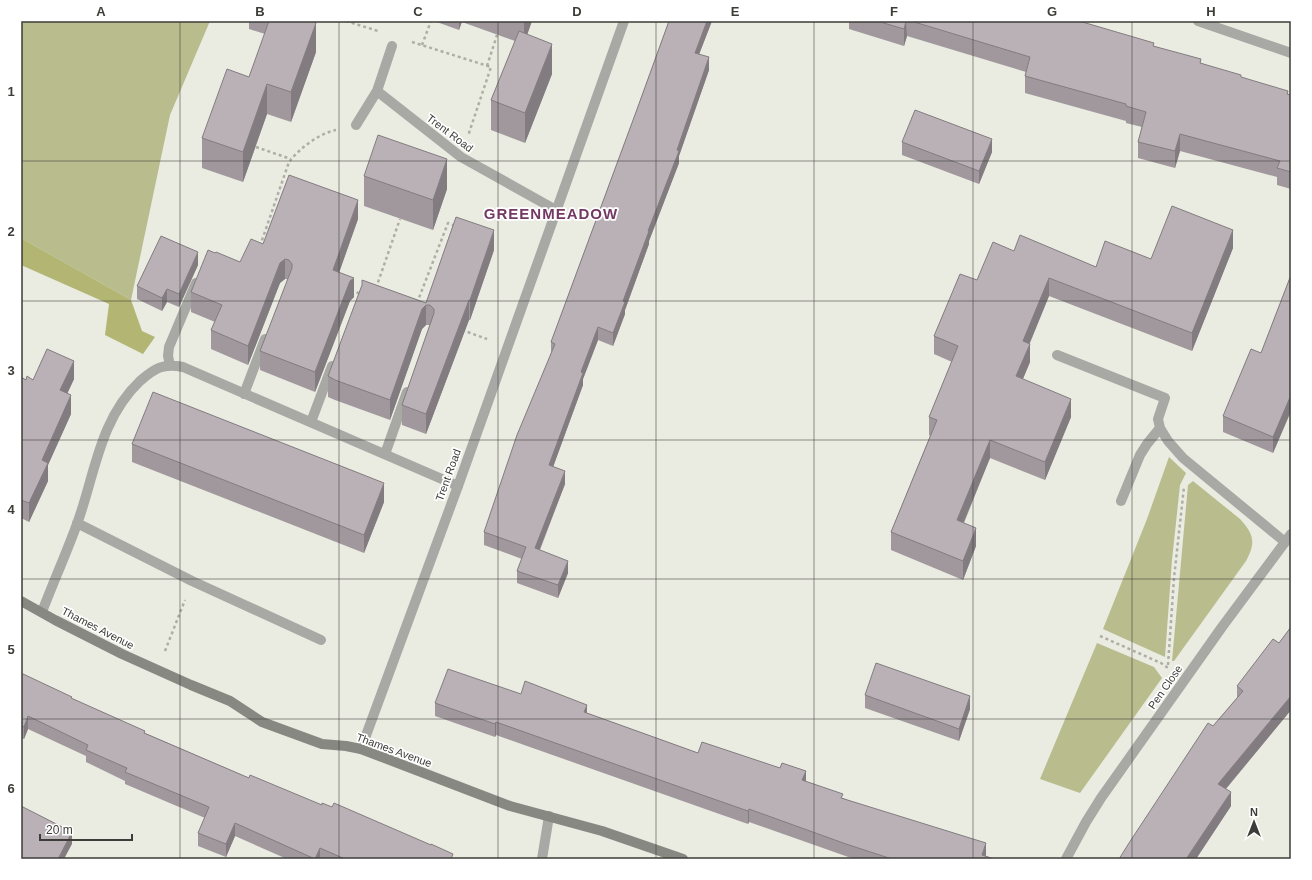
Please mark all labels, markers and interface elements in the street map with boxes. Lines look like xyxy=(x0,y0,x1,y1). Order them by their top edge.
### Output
text: A xyxy=(96,4,106,19)
text: B xyxy=(255,4,265,19)
text: C xyxy=(413,4,423,19)
text: D xyxy=(572,4,582,19)
text: E xyxy=(731,4,740,19)
text: F xyxy=(890,4,898,19)
text: G xyxy=(1047,4,1057,19)
text: H xyxy=(1206,4,1216,19)
text: 1 xyxy=(7,84,15,99)
street label: Trent Road xyxy=(425,112,475,154)
district label: GREENMEADOW xyxy=(484,205,618,222)
text: 2 xyxy=(7,224,15,239)
text: 3 xyxy=(7,363,15,378)
street label: Trent Road xyxy=(433,447,463,503)
text: 4 xyxy=(7,502,15,517)
street label: Thames Avenue xyxy=(60,605,136,651)
text: 5 xyxy=(7,642,15,657)
street label: Pen Close xyxy=(1146,663,1184,711)
street label: Thames Avenue xyxy=(355,731,433,769)
text: 6 xyxy=(7,781,15,796)
north arrow xyxy=(1234,802,1274,842)
text: N xyxy=(1250,806,1258,818)
scale bar xyxy=(40,816,132,842)
text: 20 m xyxy=(46,823,73,837)

